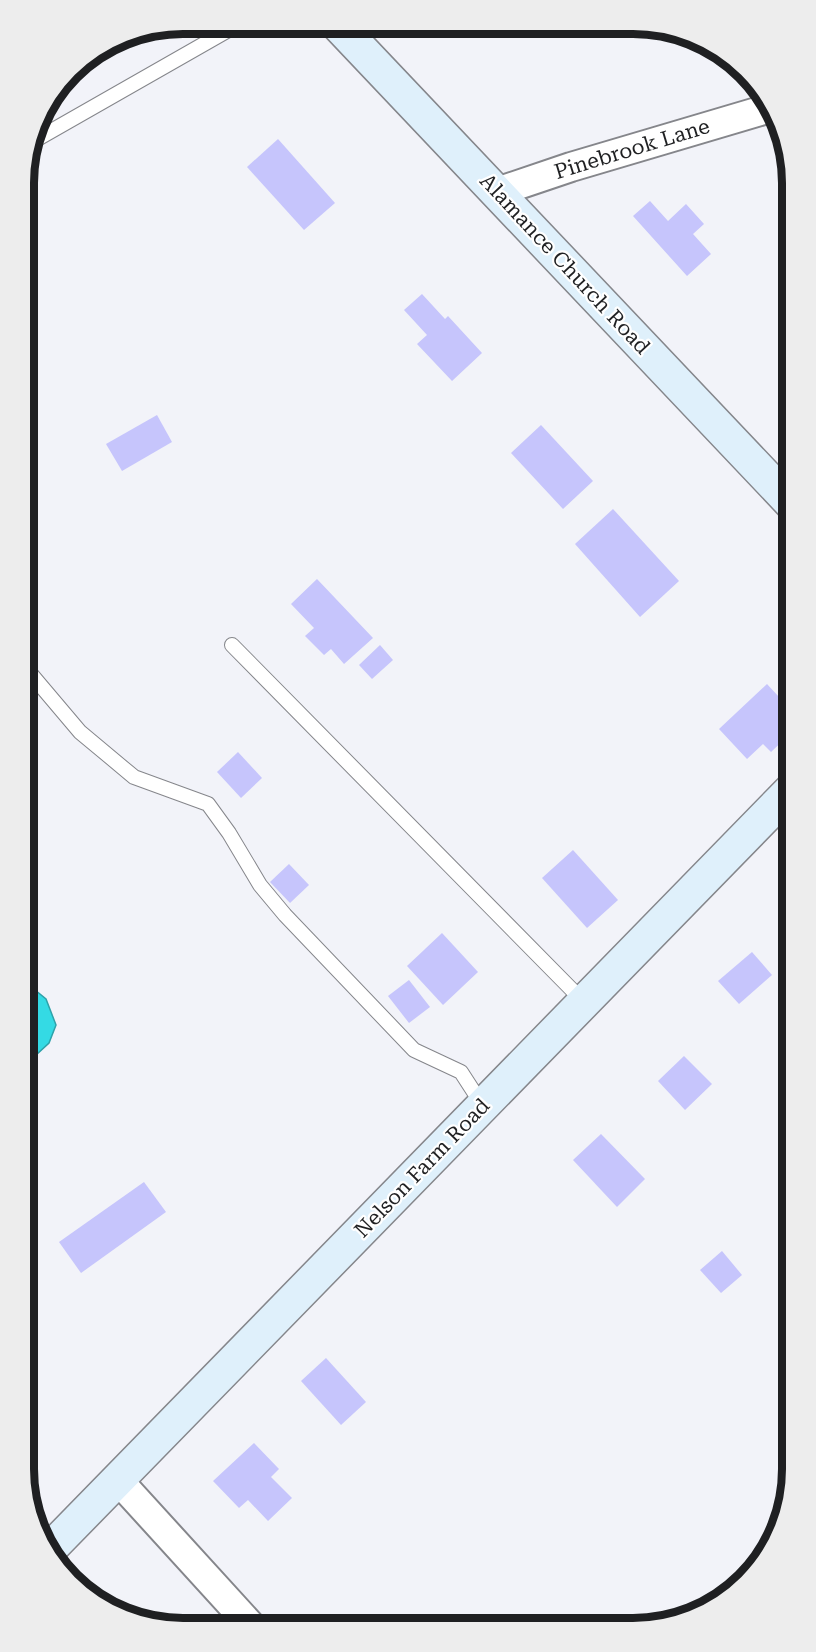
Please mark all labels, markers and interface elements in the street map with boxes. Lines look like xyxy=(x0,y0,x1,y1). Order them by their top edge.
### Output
street label: Pinebrook Lane xyxy=(551,114,713,184)
street label: Alamance Church Road xyxy=(475,169,655,359)
street label: Nelson Farm Road xyxy=(350,1093,495,1242)

